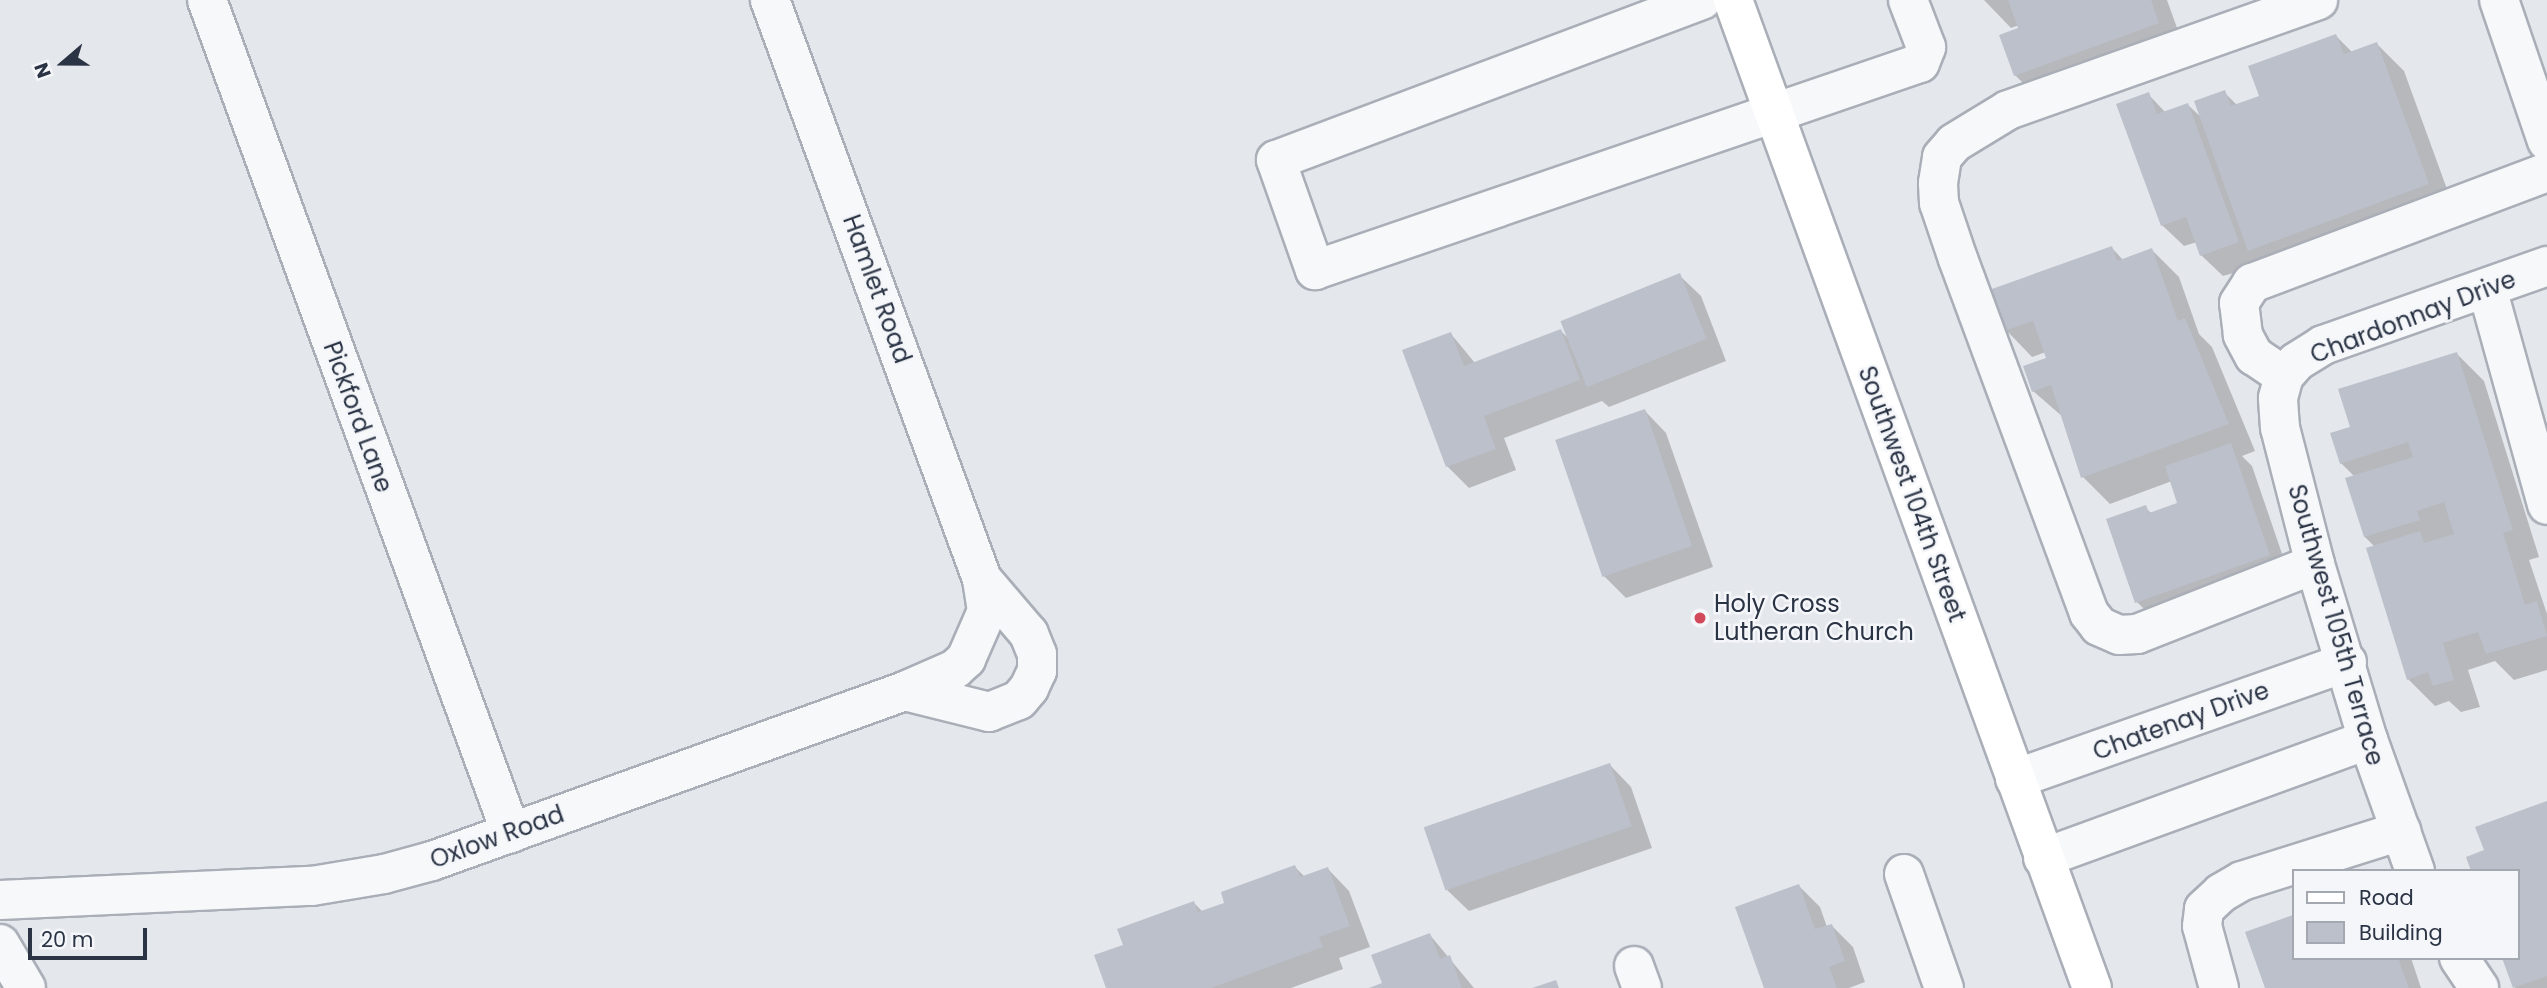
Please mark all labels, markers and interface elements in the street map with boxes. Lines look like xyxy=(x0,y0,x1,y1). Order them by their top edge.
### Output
north arrow xyxy=(28,28,98,98)
text: N xyxy=(28,59,58,82)
street label: Hamlet Road xyxy=(837,211,917,367)
street label: Chardonnay Drive xyxy=(2306,265,2520,369)
street label: Pickford Lane xyxy=(317,338,399,496)
street label: Southwest 104th Street xyxy=(1852,362,1972,626)
street label: Southwest 105th Terrace xyxy=(2282,481,2390,769)
place label: Holy Cross Lutheran Church xyxy=(1714,590,1914,646)
marker: Holy Cross Lutheran Church xyxy=(1692,610,1708,626)
street label: Chatenay Drive xyxy=(2089,676,2273,766)
street label: Oxlow Road xyxy=(426,800,568,874)
legend xyxy=(2292,869,2519,960)
text: Road xyxy=(2359,883,2414,912)
scale bar xyxy=(32,914,150,958)
text: Building xyxy=(2359,918,2443,947)
text: 20 m xyxy=(41,925,94,954)

